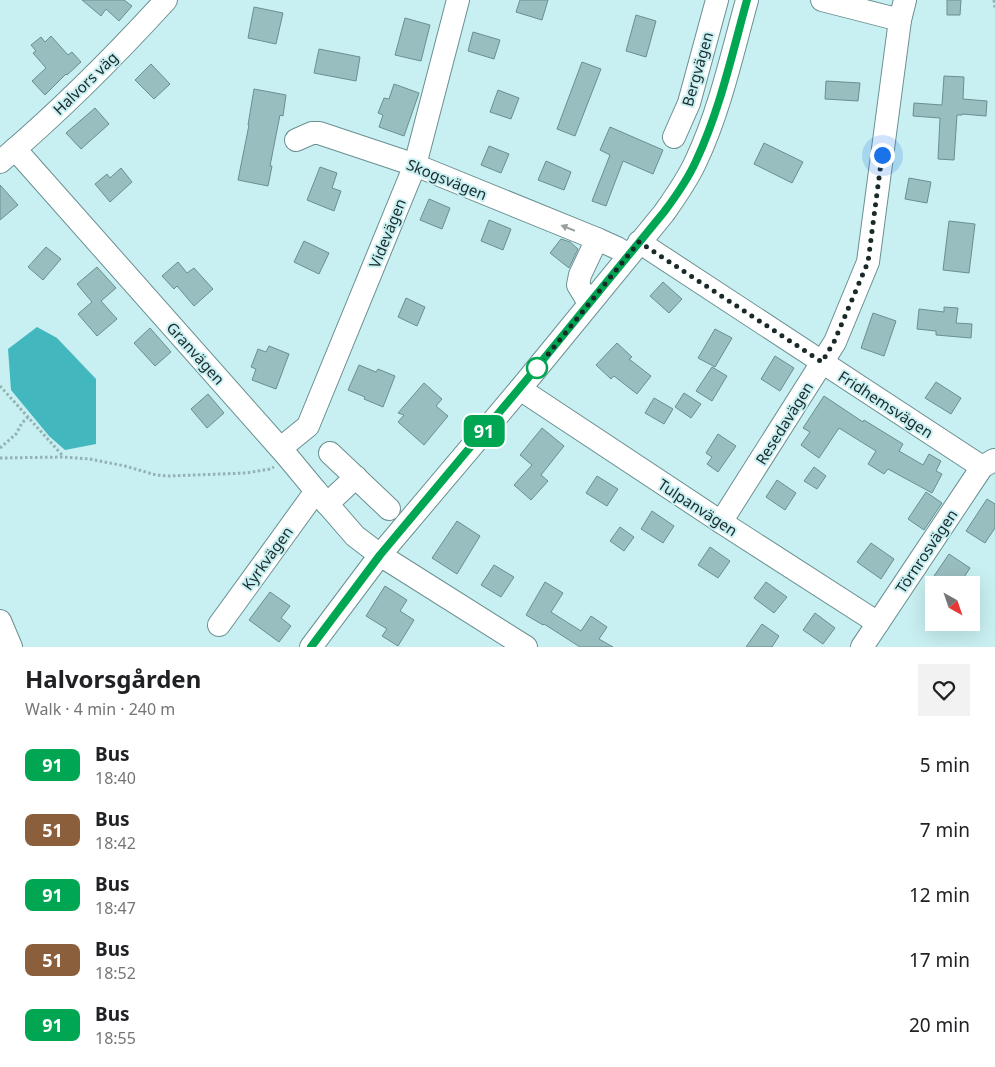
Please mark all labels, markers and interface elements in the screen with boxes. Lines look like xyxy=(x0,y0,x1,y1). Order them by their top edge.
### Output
street label: Bergvägen xyxy=(677,29,717,109)
street label: Halvors väg xyxy=(48,47,122,119)
your location xyxy=(870,143,895,168)
street label: Skogsvägen xyxy=(404,154,490,204)
street label: Videvägen xyxy=(364,195,410,271)
one-way arrow xyxy=(560,224,575,232)
street label: Granvägen xyxy=(163,318,229,388)
unlabelled marker xyxy=(526,357,548,379)
street label: Fridhemsvägen xyxy=(835,366,937,442)
street label: Resedavägen xyxy=(751,378,817,468)
line badge: 91 xyxy=(462,415,506,447)
text: 91 xyxy=(474,419,494,443)
street label: Tulpanvägen xyxy=(655,474,741,540)
street label: Törnrosvägen xyxy=(891,505,961,597)
street label: Kyrkvägen xyxy=(237,522,297,594)
north arrow xyxy=(925,576,980,631)
map controls xyxy=(925,576,980,631)
text: Halvorsgården xyxy=(25,662,201,695)
button: heart xyxy=(918,664,970,716)
text: Walk · 4 min · 240 m xyxy=(25,698,175,720)
text: Bus xyxy=(95,741,130,767)
text: 5 min xyxy=(920,752,970,778)
text: 91 xyxy=(42,753,63,777)
text: 18:40 xyxy=(95,767,136,789)
text: Bus xyxy=(95,806,130,832)
text: 7 min xyxy=(920,817,970,843)
text: 51 xyxy=(42,818,63,842)
text: 18:42 xyxy=(95,832,136,854)
text: Bus xyxy=(95,871,130,897)
text: 12 min xyxy=(909,882,970,908)
text: 91 xyxy=(42,883,63,907)
text: 18:47 xyxy=(95,897,136,919)
text: Bus xyxy=(95,936,130,962)
text: 17 min xyxy=(909,947,970,973)
text: 51 xyxy=(42,948,63,972)
text: 18:52 xyxy=(95,962,136,984)
text: Bus xyxy=(95,1001,130,1027)
text: 20 min xyxy=(909,1012,970,1038)
text: 91 xyxy=(42,1013,63,1037)
text: 18:55 xyxy=(95,1027,136,1049)

